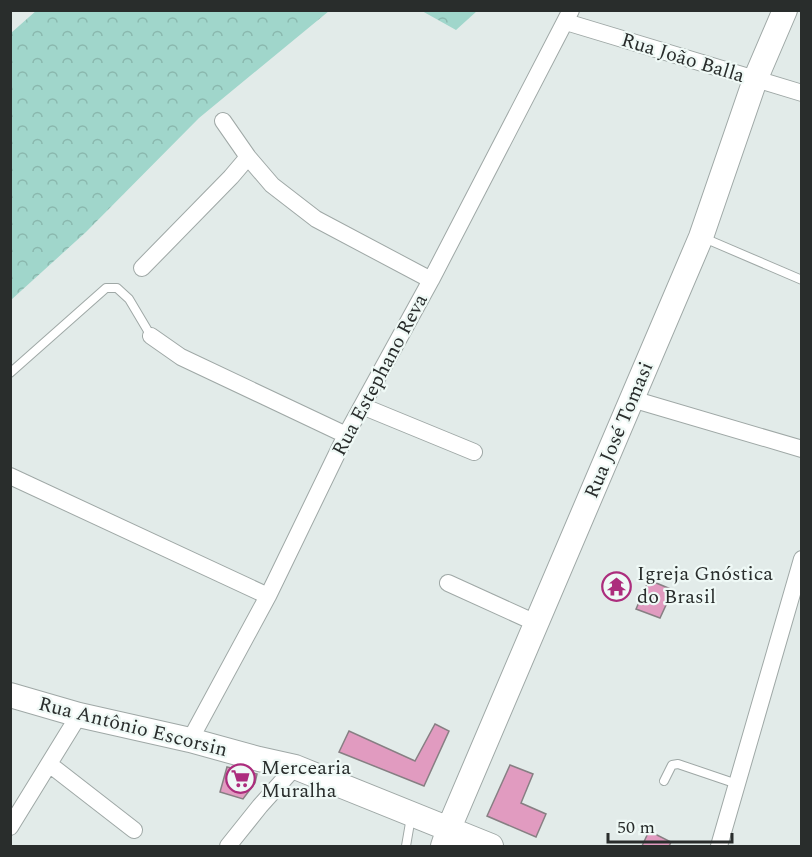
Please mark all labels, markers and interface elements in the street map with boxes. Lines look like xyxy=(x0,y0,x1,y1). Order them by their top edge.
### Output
street label: Rua João Balla xyxy=(618,25,749,91)
street label: Rua Estephano Reva xyxy=(325,288,436,461)
street label: Rua José Tomasi xyxy=(577,357,661,503)
place label: Igreja Gnóstica do Brasil xyxy=(637,559,773,612)
temple icon: Igreja Gnóstica do Brasil xyxy=(600,570,632,602)
street label: Rua Antônio Escorsin xyxy=(35,689,231,765)
place label: Mercearia Muralha xyxy=(261,753,351,806)
supermarket icon: Mercearia Muralha xyxy=(224,763,256,795)
scale bar xyxy=(608,806,732,844)
text: 50 m xyxy=(617,814,655,841)

